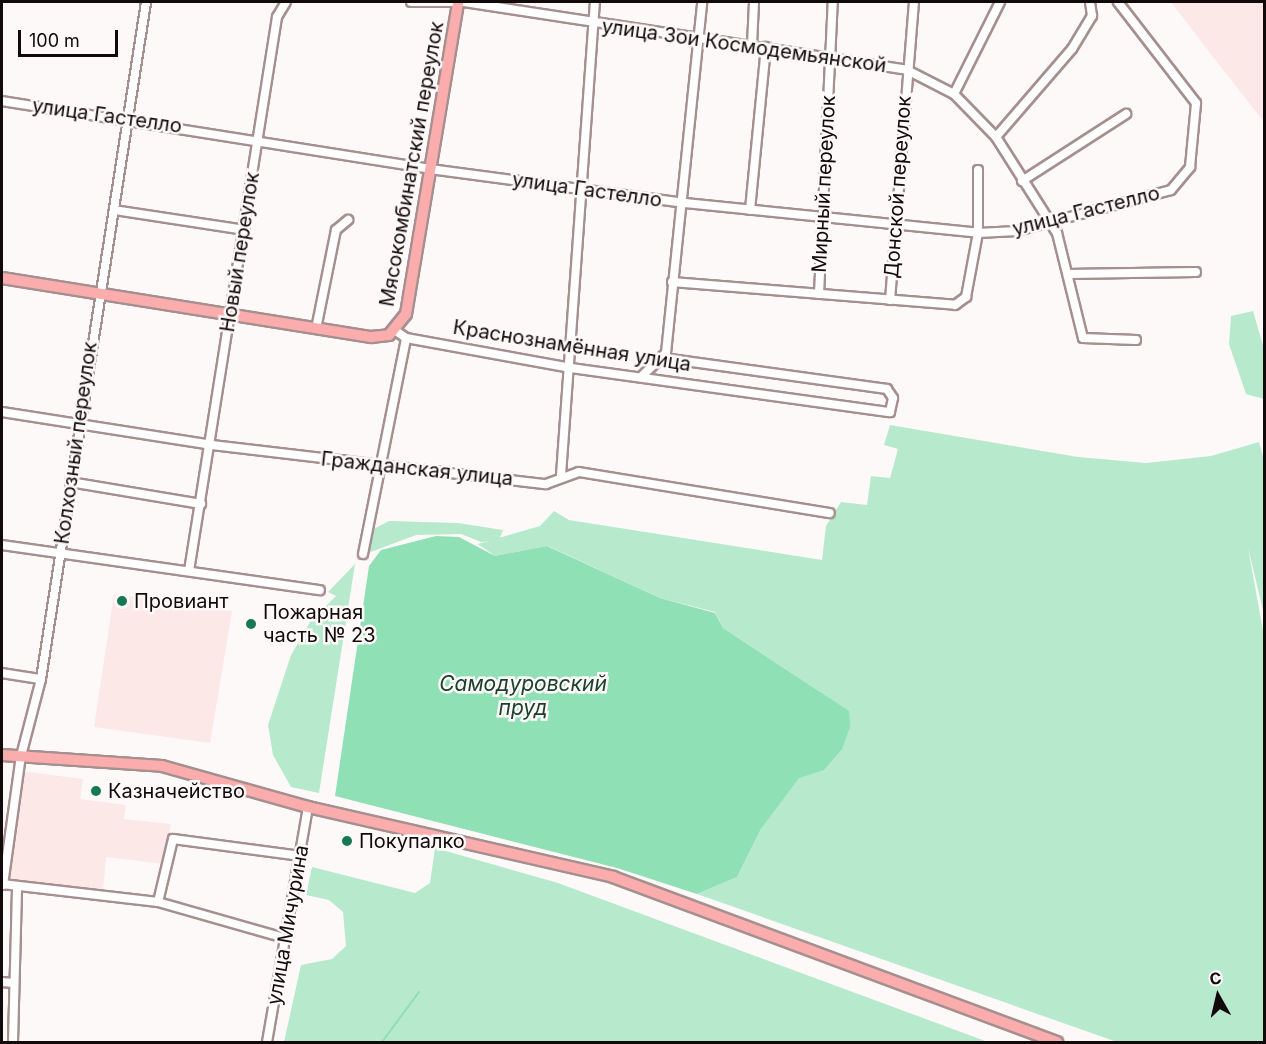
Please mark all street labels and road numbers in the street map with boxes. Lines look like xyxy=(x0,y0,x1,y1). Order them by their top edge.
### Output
street label: улица Зои Космодемьянской xyxy=(600,14,888,78)
street label: Мясокомбинатский переулок xyxy=(375,20,449,308)
street label: улица Гастелло xyxy=(31,94,183,138)
street label: Мирный переулок xyxy=(807,95,841,273)
street label: Донской переулок xyxy=(880,95,916,279)
street label: улица Гастелло xyxy=(511,168,663,212)
street label: Новый переулок xyxy=(215,170,265,334)
street label: улица Гастелло xyxy=(1010,181,1162,241)
street label: Краснознамённая улица xyxy=(451,315,693,377)
street label: Колхозный переулок xyxy=(50,340,102,546)
street label: Гражданская улица xyxy=(320,447,514,491)
street label: улица Мичурина xyxy=(262,843,314,1007)

